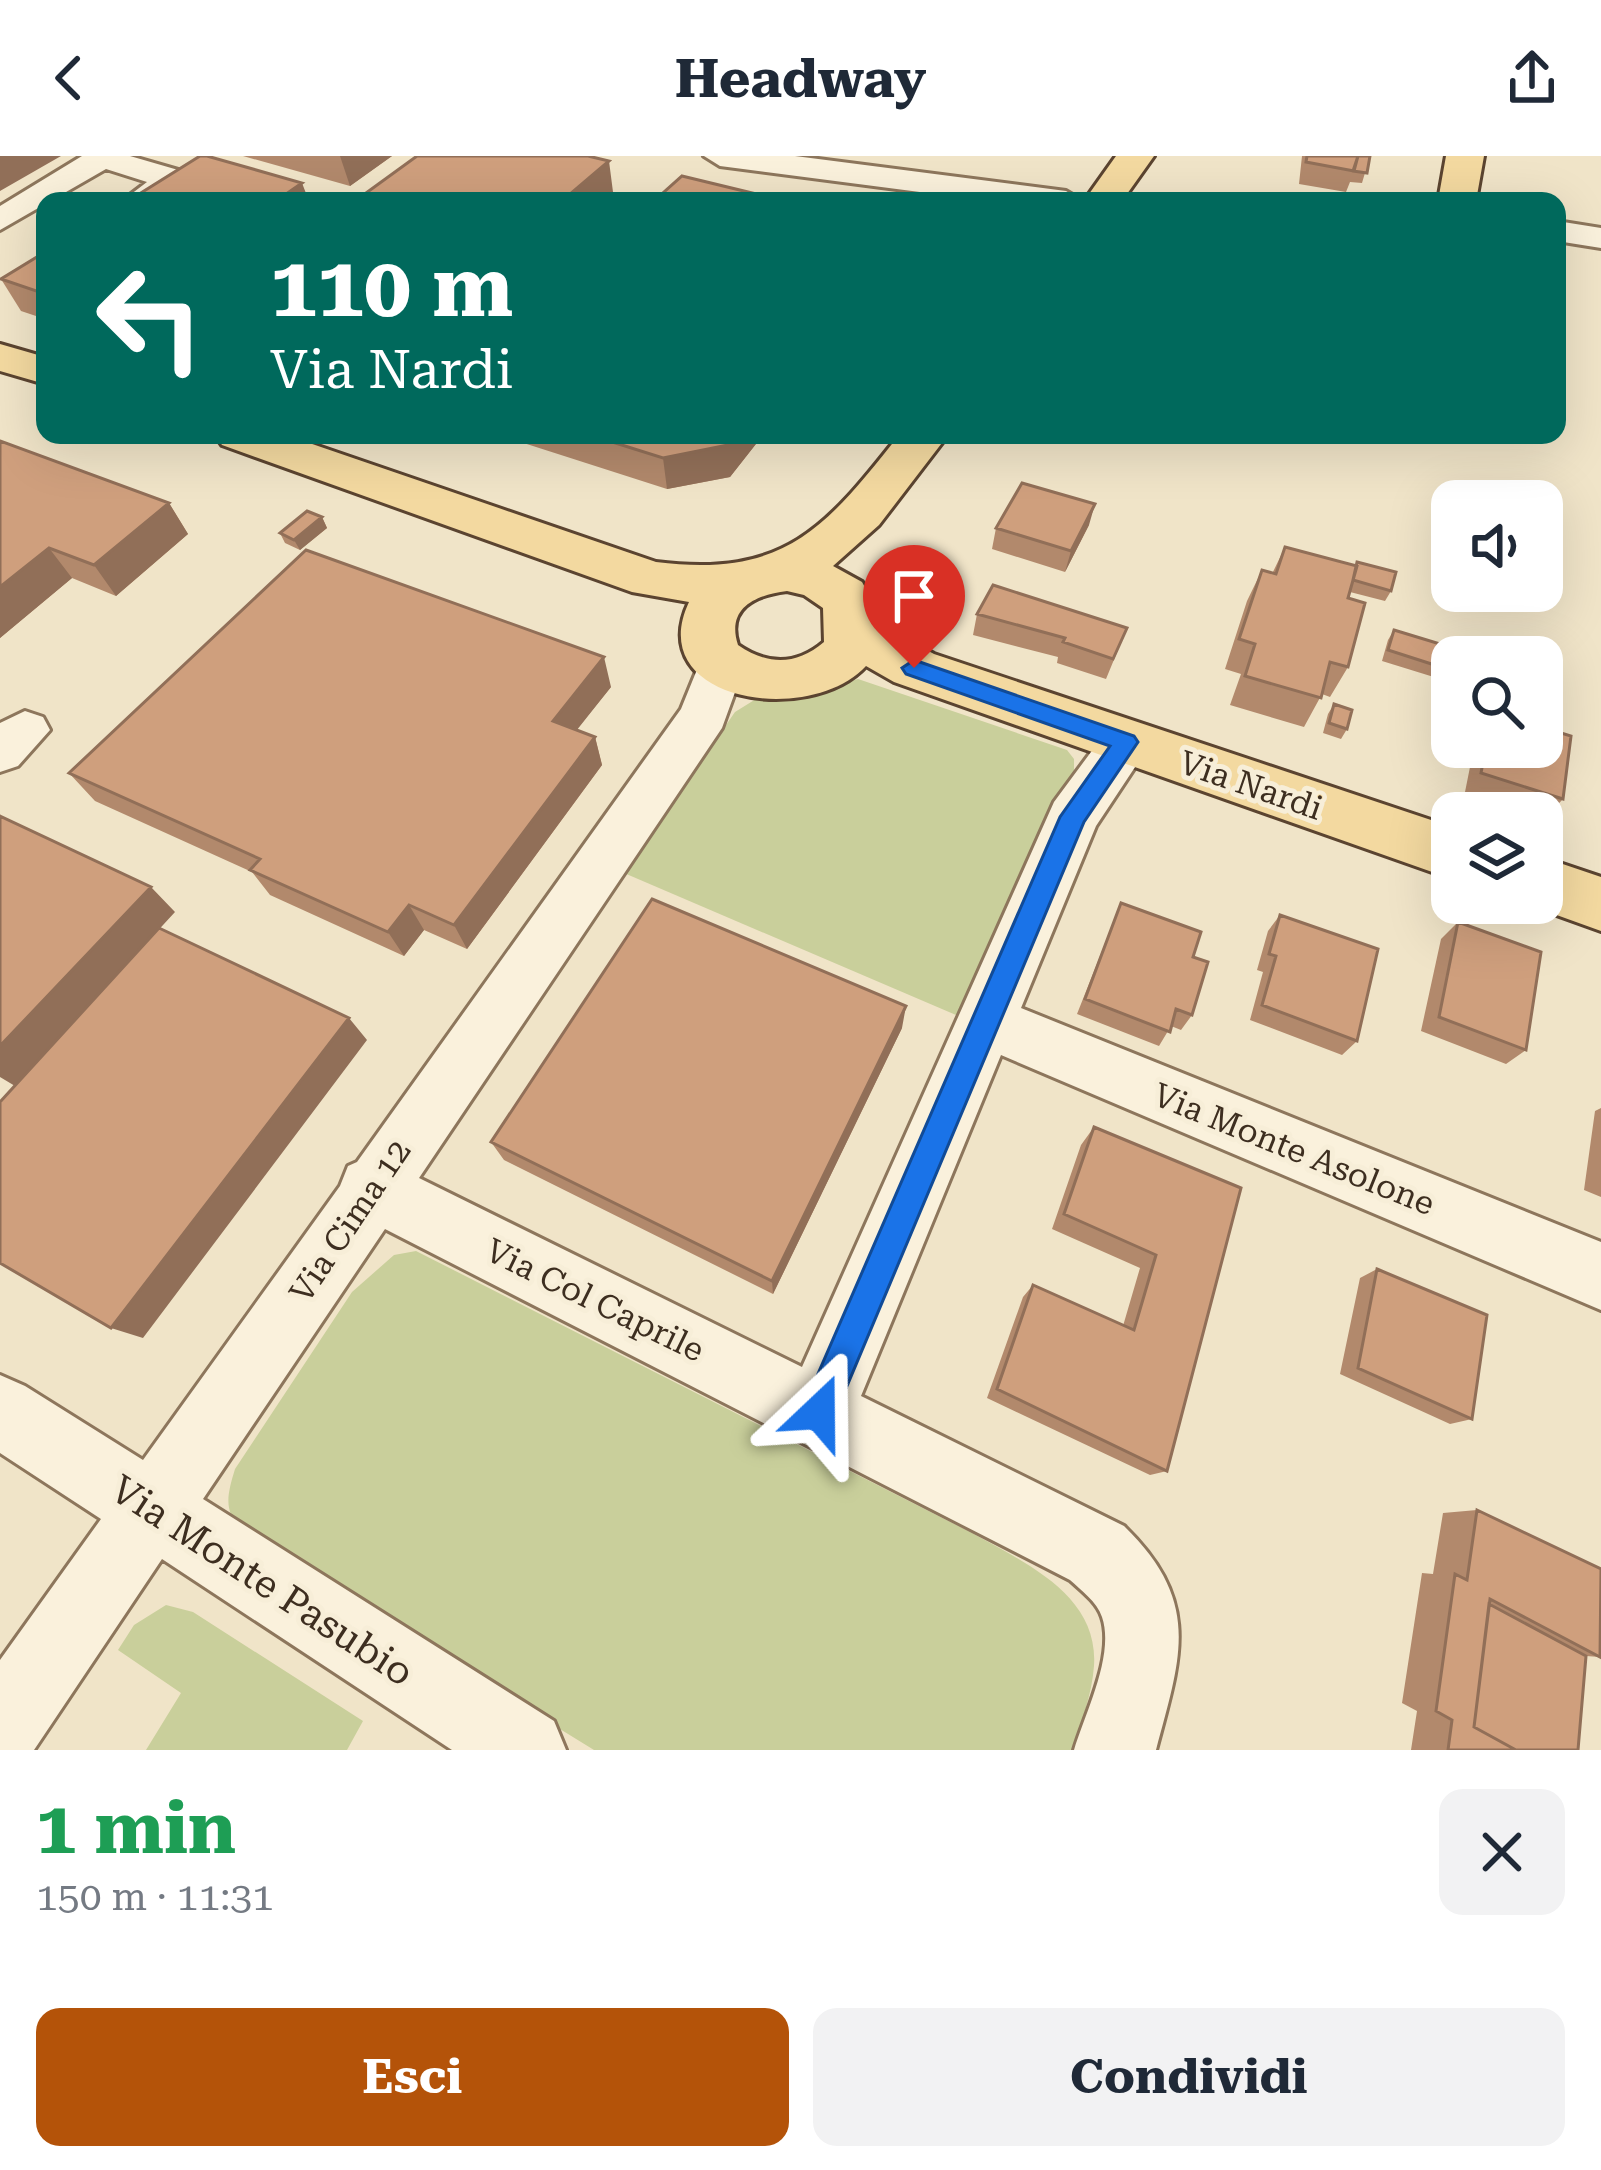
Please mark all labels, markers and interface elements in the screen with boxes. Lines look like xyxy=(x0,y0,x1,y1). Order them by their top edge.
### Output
icon: back xyxy=(36,45,102,111)
icon: share xyxy=(1499,45,1565,111)
text: Headway xyxy=(675,47,926,110)
text: 110 m xyxy=(270,238,513,336)
icon: left xyxy=(72,240,228,396)
text: Via Nardi xyxy=(270,338,513,401)
map controls xyxy=(1431,480,1563,924)
button: sound xyxy=(1431,480,1563,612)
pin xyxy=(863,545,965,668)
icon: arrive xyxy=(881,563,947,629)
button: search xyxy=(1431,636,1563,768)
street label: Via Nardi xyxy=(1174,742,1328,828)
button: layers xyxy=(1431,792,1563,924)
street label: Via Monte Asolone xyxy=(1148,1075,1440,1223)
street label: Via Cima 12 xyxy=(281,1132,419,1310)
street label: Via Col Caprile xyxy=(479,1230,711,1370)
position arrow xyxy=(756,1349,882,1475)
street label: Via Monte Pasubio xyxy=(102,1466,422,1696)
text: 1 min xyxy=(36,1786,236,1871)
button: close xyxy=(1439,1789,1565,1915)
text: 150 m · 11:31 xyxy=(36,1874,274,1920)
button: Esci xyxy=(36,2008,789,2146)
button: Condividi xyxy=(813,2008,1565,2146)

